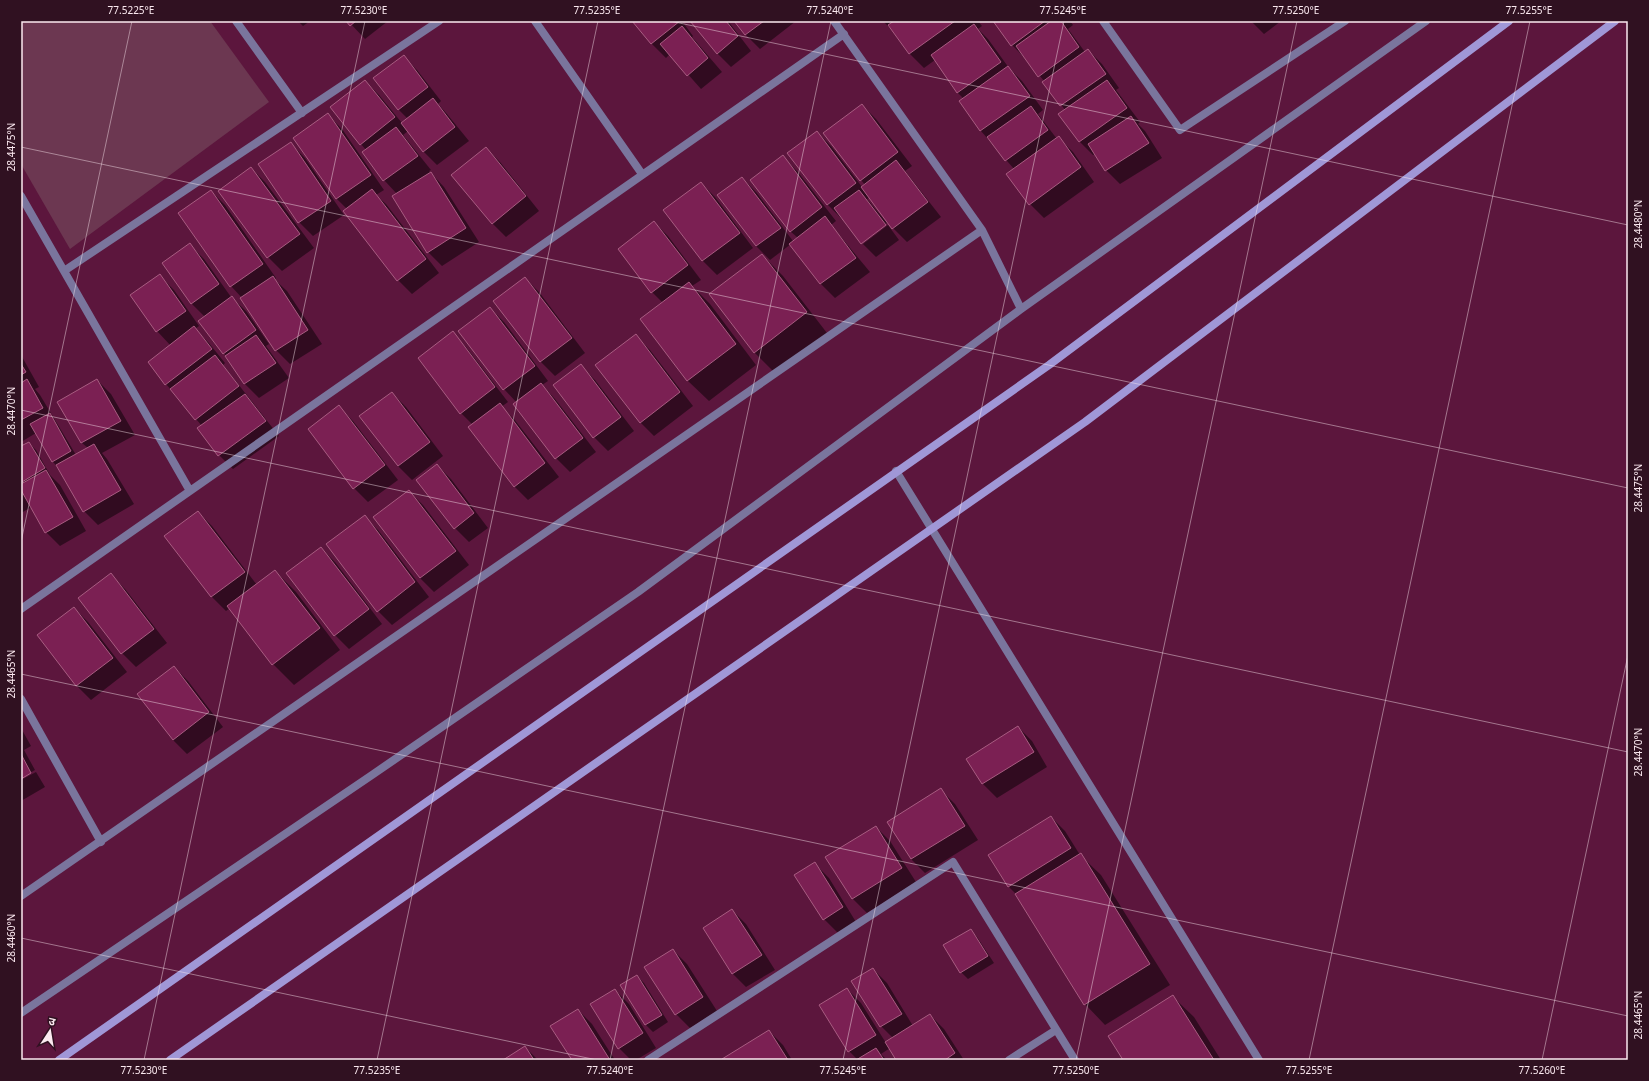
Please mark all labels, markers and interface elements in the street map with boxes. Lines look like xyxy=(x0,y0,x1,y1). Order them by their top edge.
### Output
text: 77.5225°E xyxy=(108,3,154,17)
text: 77.5230°E xyxy=(341,3,387,17)
text: 77.5235°E xyxy=(574,3,620,17)
text: 77.5240°E xyxy=(807,3,853,17)
text: 77.5245°E xyxy=(1040,3,1086,17)
text: 77.5250°E xyxy=(1273,3,1319,17)
text: 77.5255°E xyxy=(1506,3,1552,17)
text: 28.4475°N xyxy=(4,123,18,171)
text: 28.4480°N xyxy=(1631,200,1645,248)
text: 28.4470°N xyxy=(4,387,18,435)
text: 28.4475°N xyxy=(1631,464,1645,512)
text: 28.4465°N xyxy=(4,650,18,698)
text: 28.4470°N xyxy=(1631,728,1645,776)
text: 28.4460°N xyxy=(4,914,18,962)
text: 28.4465°N xyxy=(1631,991,1645,1039)
north arrow xyxy=(30,1011,70,1051)
text: उ xyxy=(47,1013,57,1029)
text: 77.5230°E xyxy=(121,1063,167,1077)
text: 77.5235°E xyxy=(354,1063,400,1077)
text: 77.5240°E xyxy=(587,1063,633,1077)
text: 77.5245°E xyxy=(820,1063,866,1077)
text: 77.5250°E xyxy=(1053,1063,1099,1077)
text: 77.5255°E xyxy=(1286,1063,1332,1077)
text: 77.5260°E xyxy=(1519,1063,1565,1077)

